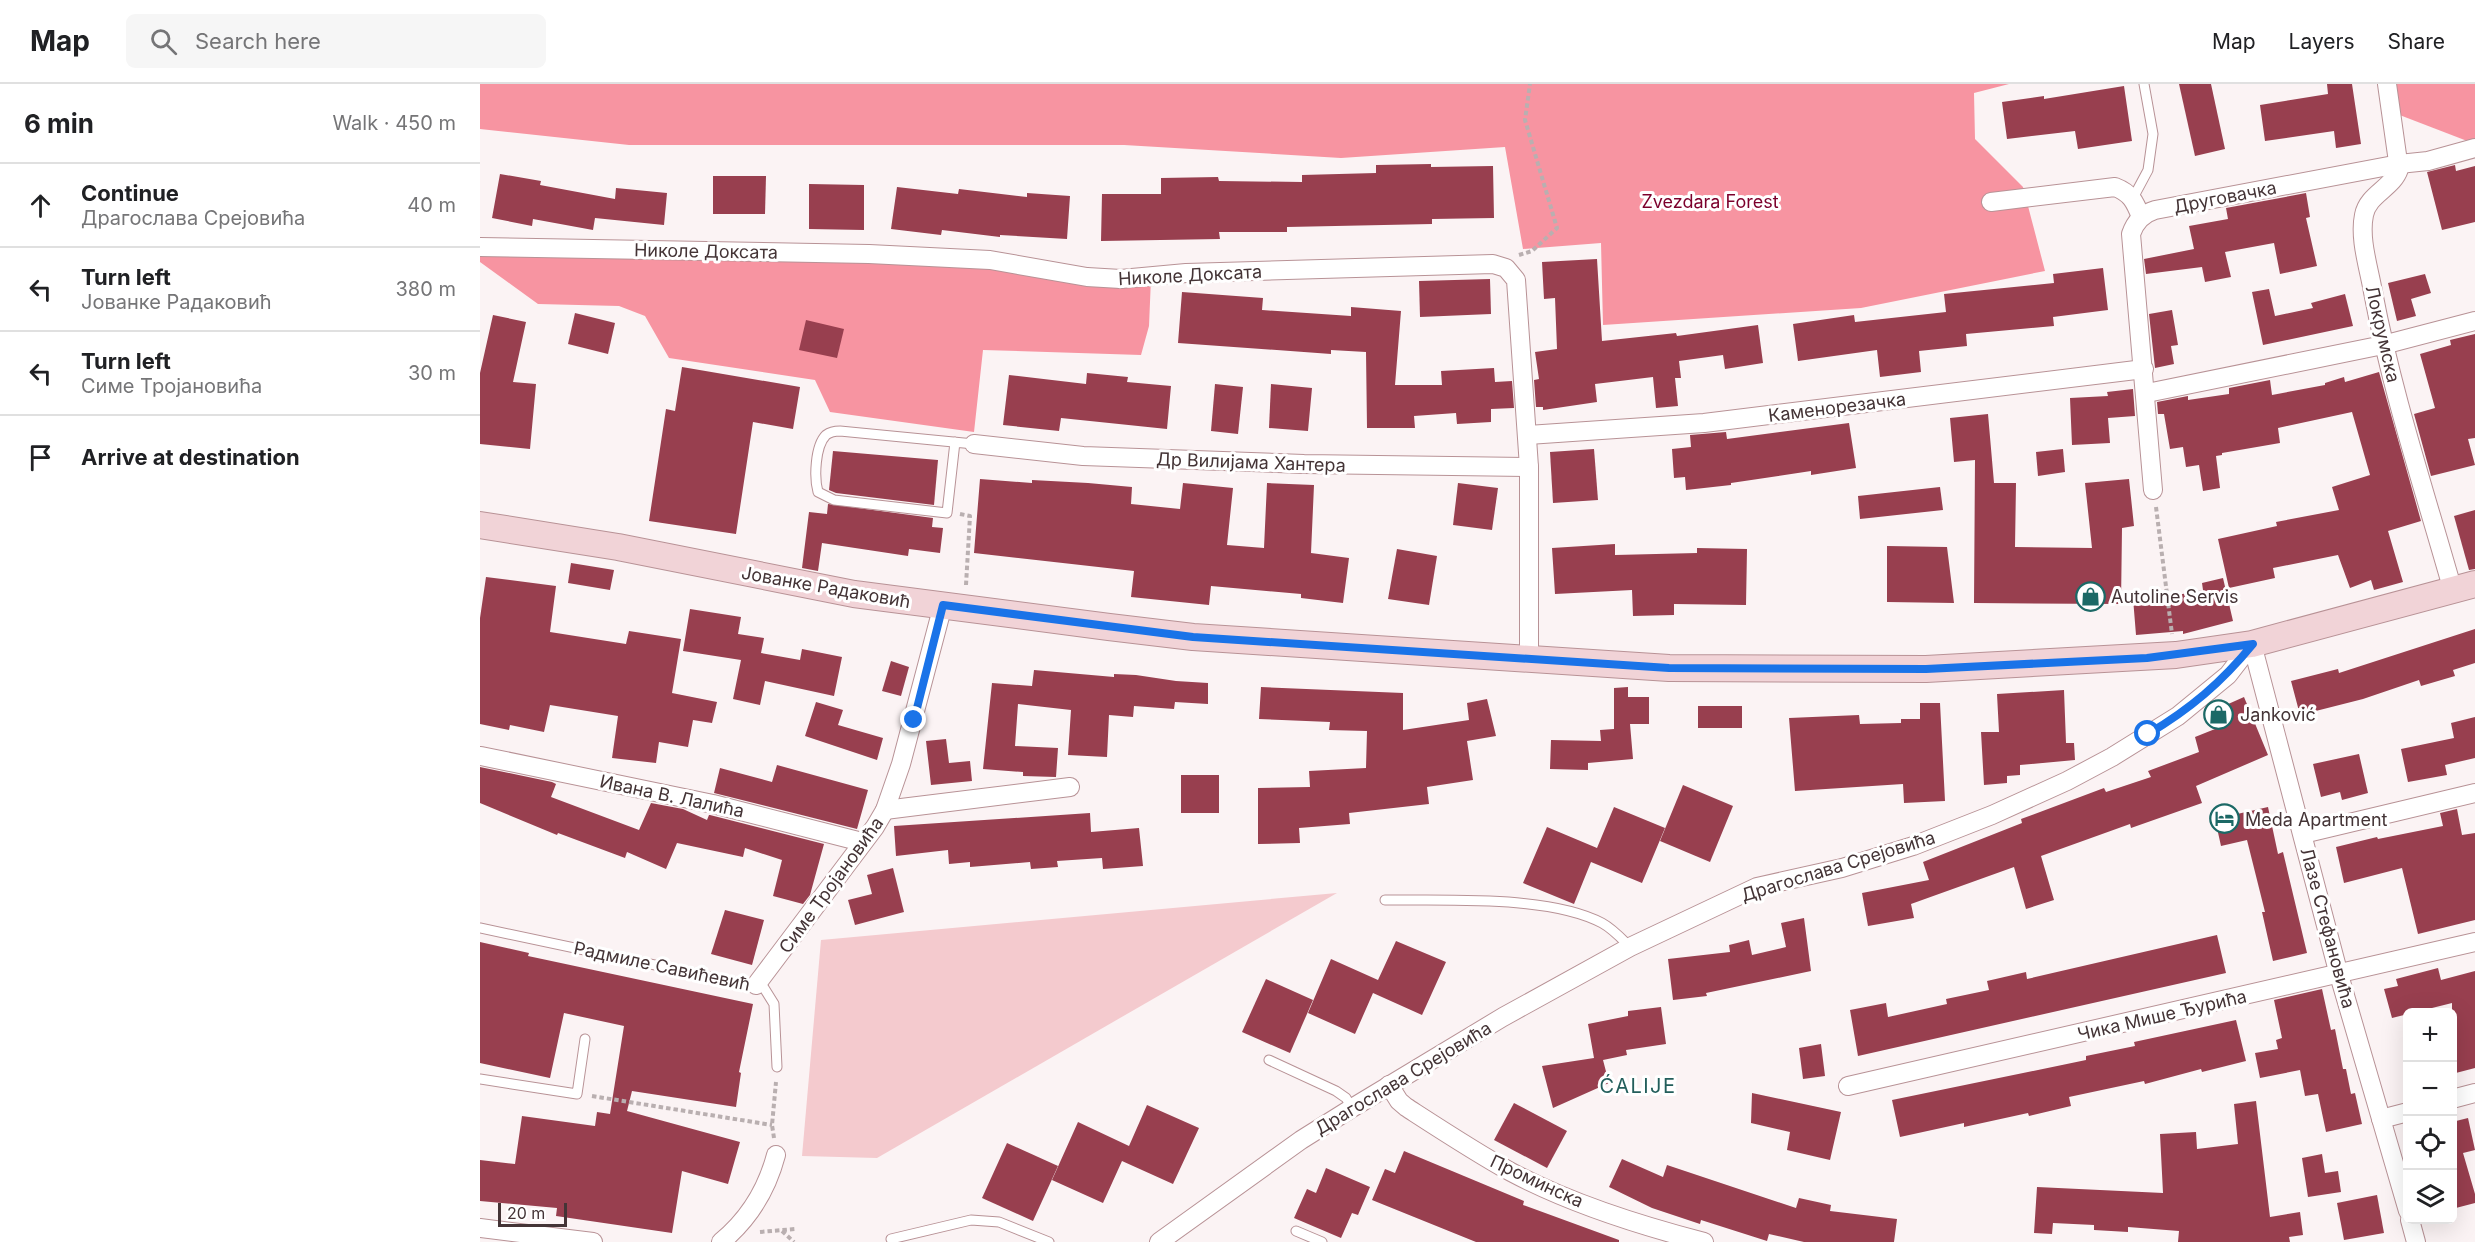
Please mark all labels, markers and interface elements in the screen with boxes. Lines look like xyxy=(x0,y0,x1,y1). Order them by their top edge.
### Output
search box xyxy=(126,14,546,68)
text: Map xyxy=(30,24,90,58)
icon: search xyxy=(147,25,180,58)
text: Search here xyxy=(195,28,321,54)
text: Map xyxy=(2212,29,2256,54)
text: Layers xyxy=(2289,29,2355,54)
text: Share xyxy=(2388,29,2445,54)
text: 6 min xyxy=(24,108,94,139)
text: Walk · 450 m xyxy=(332,111,456,135)
street label: Друговачка xyxy=(2172,177,2278,217)
text: Continue xyxy=(81,180,179,206)
icon: ahead xyxy=(24,189,57,222)
park label: Zvezdara Forest xyxy=(1641,191,1779,212)
text: 40 m xyxy=(407,193,456,217)
text: Драгослава Срејовића xyxy=(81,206,305,230)
street label: Николе Доксата xyxy=(634,239,778,263)
street label: Николе Доксата xyxy=(1118,261,1262,289)
text: Turn left xyxy=(81,264,171,290)
icon: left xyxy=(24,273,57,306)
text: 380 m xyxy=(396,277,456,301)
street label: Локрумска xyxy=(2362,283,2404,385)
text: Јованке Радаковић xyxy=(81,290,272,314)
text: Turn left xyxy=(81,348,171,374)
icon: left xyxy=(24,357,57,390)
text: 30 m xyxy=(408,361,456,385)
text: Симе Тројановића xyxy=(81,374,262,398)
street label: Каменорезачка xyxy=(1767,388,1907,426)
icon: arrive xyxy=(24,441,57,474)
text: Arrive at destination xyxy=(81,444,300,470)
street label: Др Вилијама Хантера xyxy=(1156,448,1346,476)
street label: Јованке Радаковић xyxy=(740,562,912,612)
shop icon: Autoline Servis xyxy=(2074,580,2106,612)
place label: Autoline Servis xyxy=(2111,586,2239,607)
shop icon: Janković xyxy=(2203,698,2235,730)
place label: Janković xyxy=(2240,704,2316,725)
route end xyxy=(900,706,926,732)
route start xyxy=(2134,720,2160,746)
street label: Ивана В. Лалића xyxy=(598,770,746,822)
hotel icon: Meda Apartment xyxy=(2208,803,2240,835)
place label: Meda Apartment xyxy=(2245,809,2388,830)
street label: Симе Тројановића xyxy=(775,813,887,957)
street label: Драгослава Срејовића xyxy=(1738,826,1938,906)
street label: Лазе Стефановића xyxy=(2296,845,2360,1011)
street label: Радмиле Савићевић xyxy=(572,937,752,995)
street label: Чика Мише Ђурића xyxy=(2075,985,2249,1045)
map controls xyxy=(2403,1008,2457,1224)
button: + xyxy=(2403,1008,2457,1062)
street label: Драгослава Срејовића xyxy=(1311,1017,1495,1139)
button: − xyxy=(2403,1062,2457,1116)
district label: ĆALIJE xyxy=(1599,1073,1677,1098)
button: locate xyxy=(2403,1116,2457,1170)
street label: Проминска xyxy=(1487,1150,1587,1212)
button: layers xyxy=(2403,1170,2457,1224)
scale bar xyxy=(498,1200,567,1228)
text: 20 m xyxy=(507,1203,545,1223)

